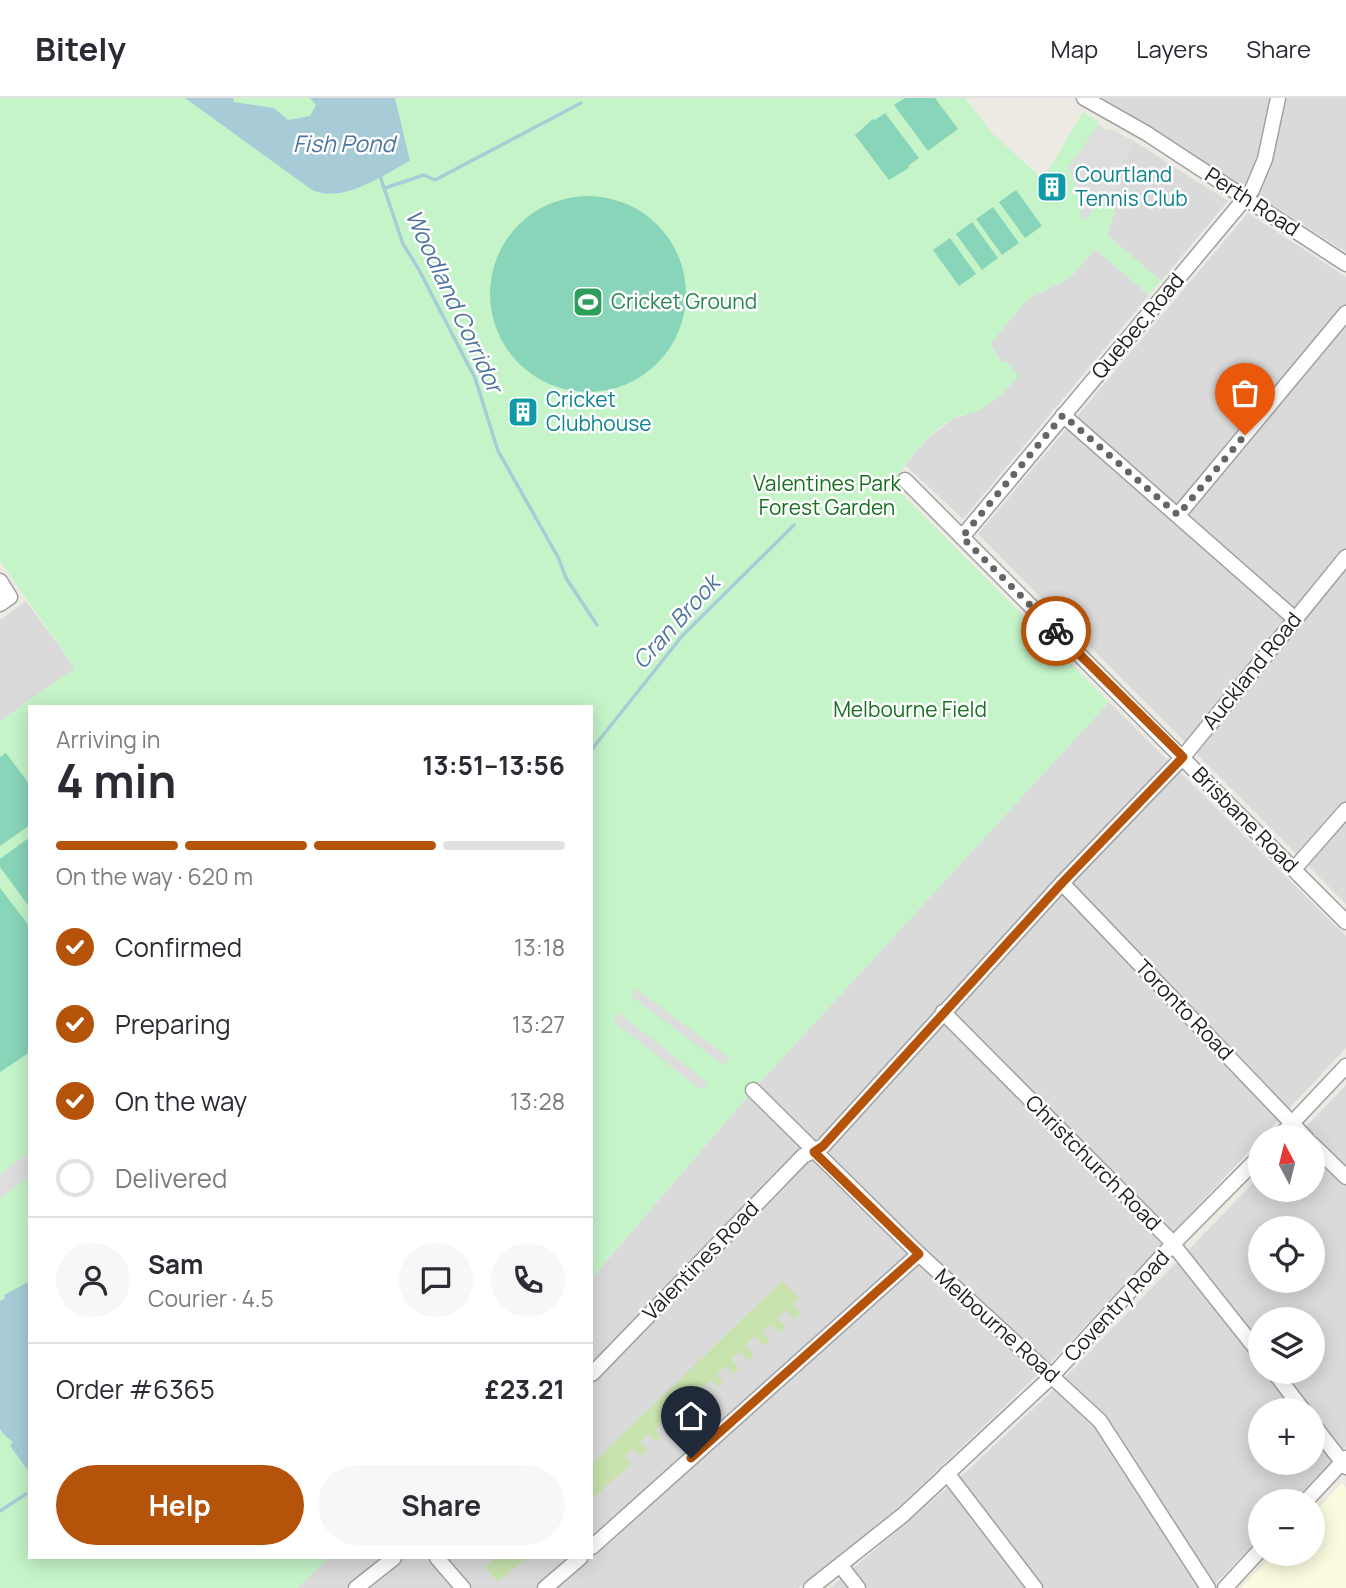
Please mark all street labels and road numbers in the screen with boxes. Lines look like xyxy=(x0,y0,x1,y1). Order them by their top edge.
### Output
street label: Perth Road xyxy=(1200,160,1305,242)
street label: Quebec Road xyxy=(1085,266,1190,384)
street label: Auckland Road xyxy=(1195,606,1307,735)
street label: Brisbane Road xyxy=(1187,760,1305,878)
street label: Toronto Road xyxy=(1130,953,1240,1066)
street label: Christchurch Road xyxy=(1020,1088,1168,1236)
street label: Valentines Road xyxy=(636,1195,764,1326)
street label: Coventry Road xyxy=(1057,1244,1175,1367)
street label: Melbourne Road xyxy=(929,1262,1066,1389)

